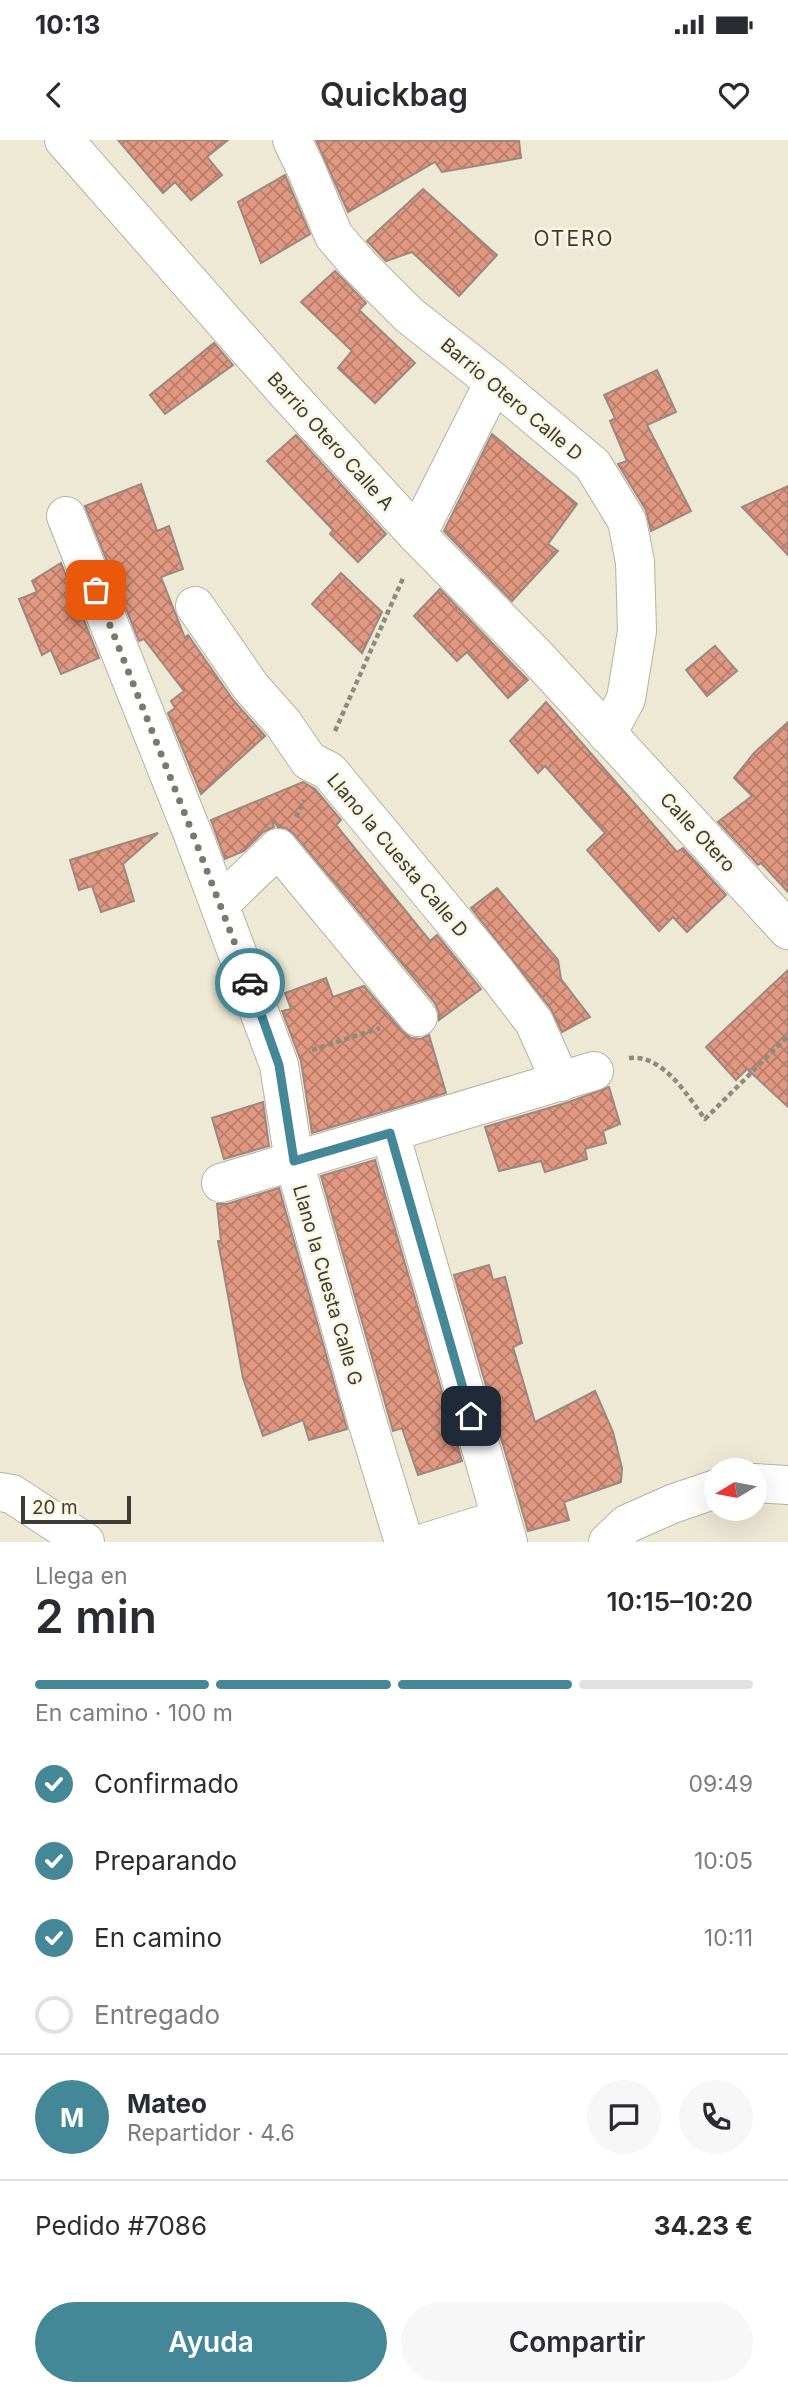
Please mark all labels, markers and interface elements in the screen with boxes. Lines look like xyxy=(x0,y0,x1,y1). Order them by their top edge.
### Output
text: 10:13 xyxy=(35,9,100,40)
text: Quickbag xyxy=(320,75,468,114)
icon: back xyxy=(35,76,73,114)
icon: heart xyxy=(715,76,753,114)
district label: OTERO xyxy=(533,226,615,251)
street label: Barrio Otero Calle D xyxy=(436,333,587,466)
street label: Barrio Otero Calle A xyxy=(263,368,399,515)
pin xyxy=(66,560,126,620)
icon: bag xyxy=(77,571,115,609)
street label: Llano la Cuesta Calle D xyxy=(322,769,473,942)
street label: Calle Otero xyxy=(655,788,740,877)
courier xyxy=(215,948,285,1018)
icon: car xyxy=(231,964,269,1002)
street label: Llano la Cuesta Calle G xyxy=(288,1182,367,1388)
pin xyxy=(441,1386,501,1446)
icon: home xyxy=(452,1397,490,1435)
north arrow xyxy=(704,1458,766,1521)
map controls xyxy=(704,1458,767,1521)
scale bar xyxy=(21,1493,131,1525)
text: 20 m xyxy=(32,1496,78,1519)
text: Llega en xyxy=(35,1562,127,1590)
text: 10:15–10:20 xyxy=(606,1586,753,1617)
text: 2 min xyxy=(35,1588,157,1644)
text: En camino · 100 m xyxy=(35,1699,233,1727)
icon: check xyxy=(35,1765,73,1803)
text: Confirmado xyxy=(94,1768,239,1799)
text: 09:49 xyxy=(688,1770,753,1798)
icon: check xyxy=(35,1842,73,1880)
text: Preparando xyxy=(94,1845,237,1876)
text: 10:05 xyxy=(694,1847,753,1875)
icon: check xyxy=(35,1919,73,1957)
text: En camino xyxy=(94,1922,222,1953)
text: 10:11 xyxy=(704,1924,753,1952)
text: Entregado xyxy=(94,1999,220,2030)
button: chat xyxy=(587,2080,661,2154)
button: phone xyxy=(679,2080,753,2154)
text: Mateo xyxy=(127,2088,207,2119)
text: M xyxy=(60,2102,84,2133)
text: Repartidor · 4.6 xyxy=(127,2119,295,2147)
text: Pedido #7086 xyxy=(35,2210,207,2241)
text: 34.23 € xyxy=(654,2210,753,2241)
button: Ayuda xyxy=(35,2302,387,2382)
button: Compartir xyxy=(401,2302,753,2382)

